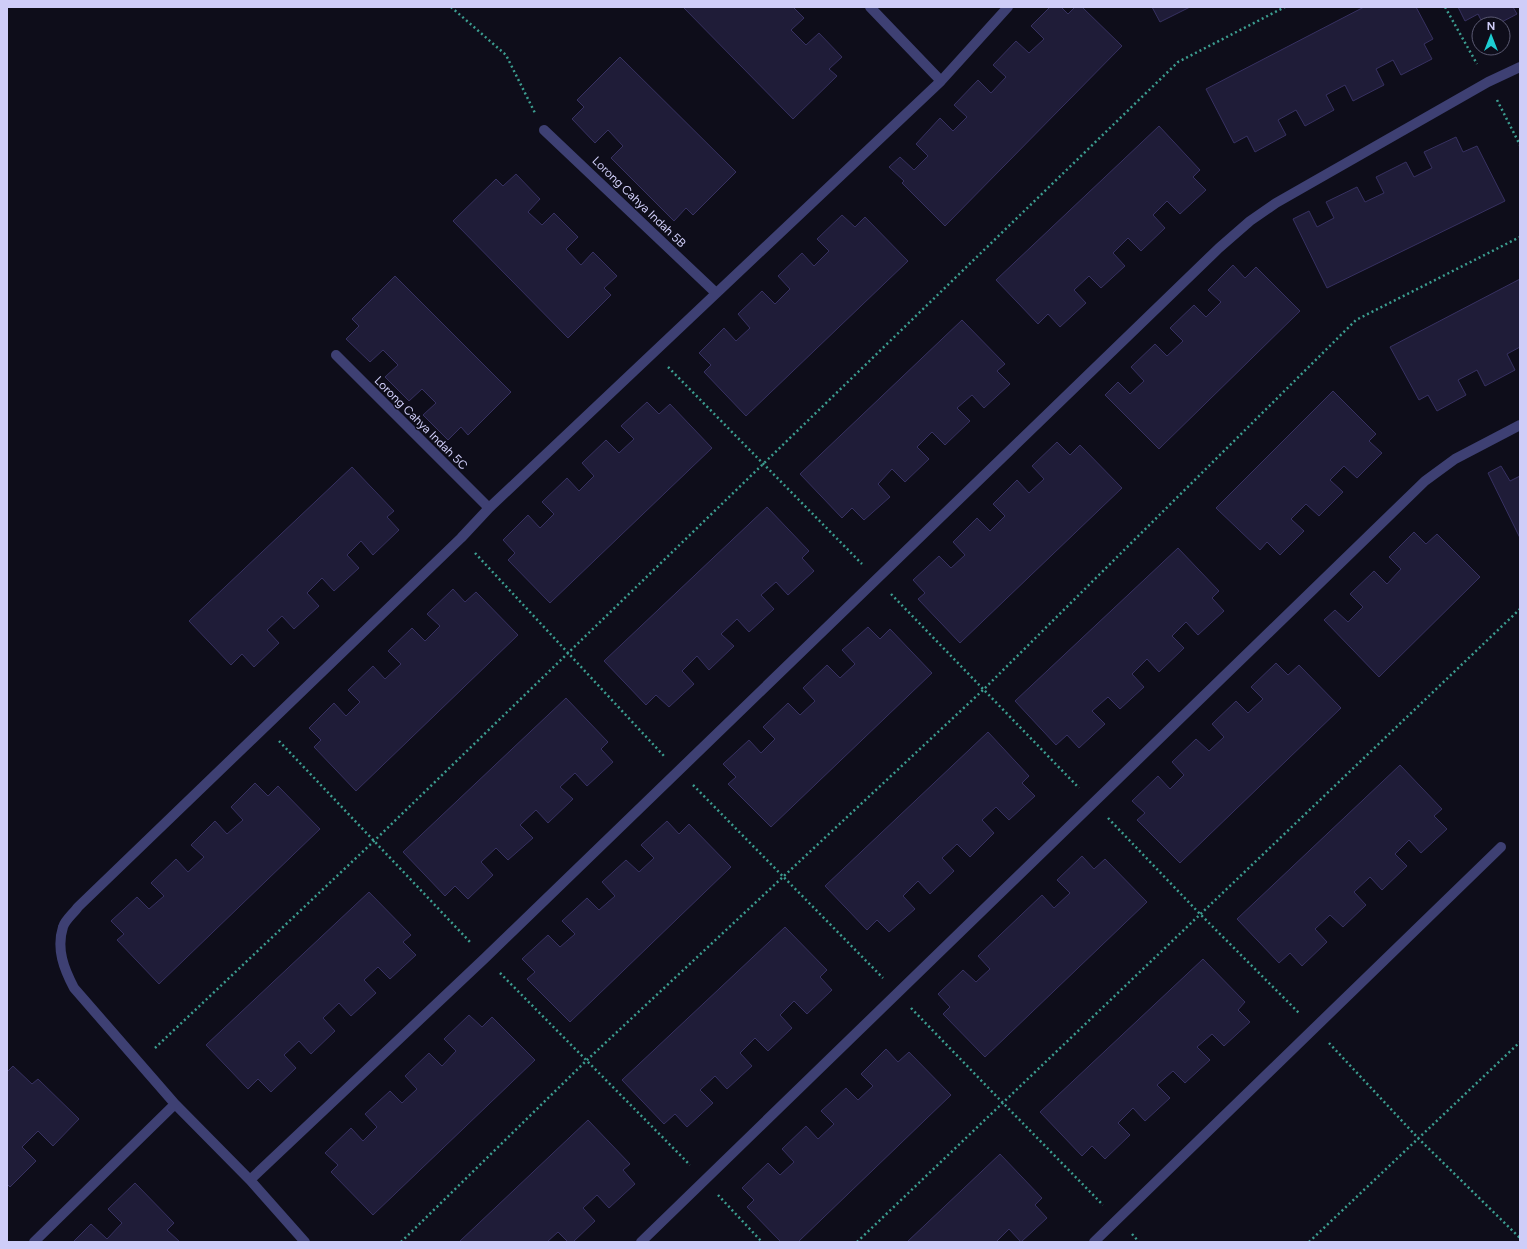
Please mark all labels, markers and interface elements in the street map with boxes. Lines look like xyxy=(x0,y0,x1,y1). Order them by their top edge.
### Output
north arrow xyxy=(1471,16,1511,56)
text: N xyxy=(1487,20,1495,33)
street label: Lorong Cahya Indah 5B xyxy=(589,154,689,250)
street label: Lorong Cahya Indah 5C xyxy=(372,374,471,473)

